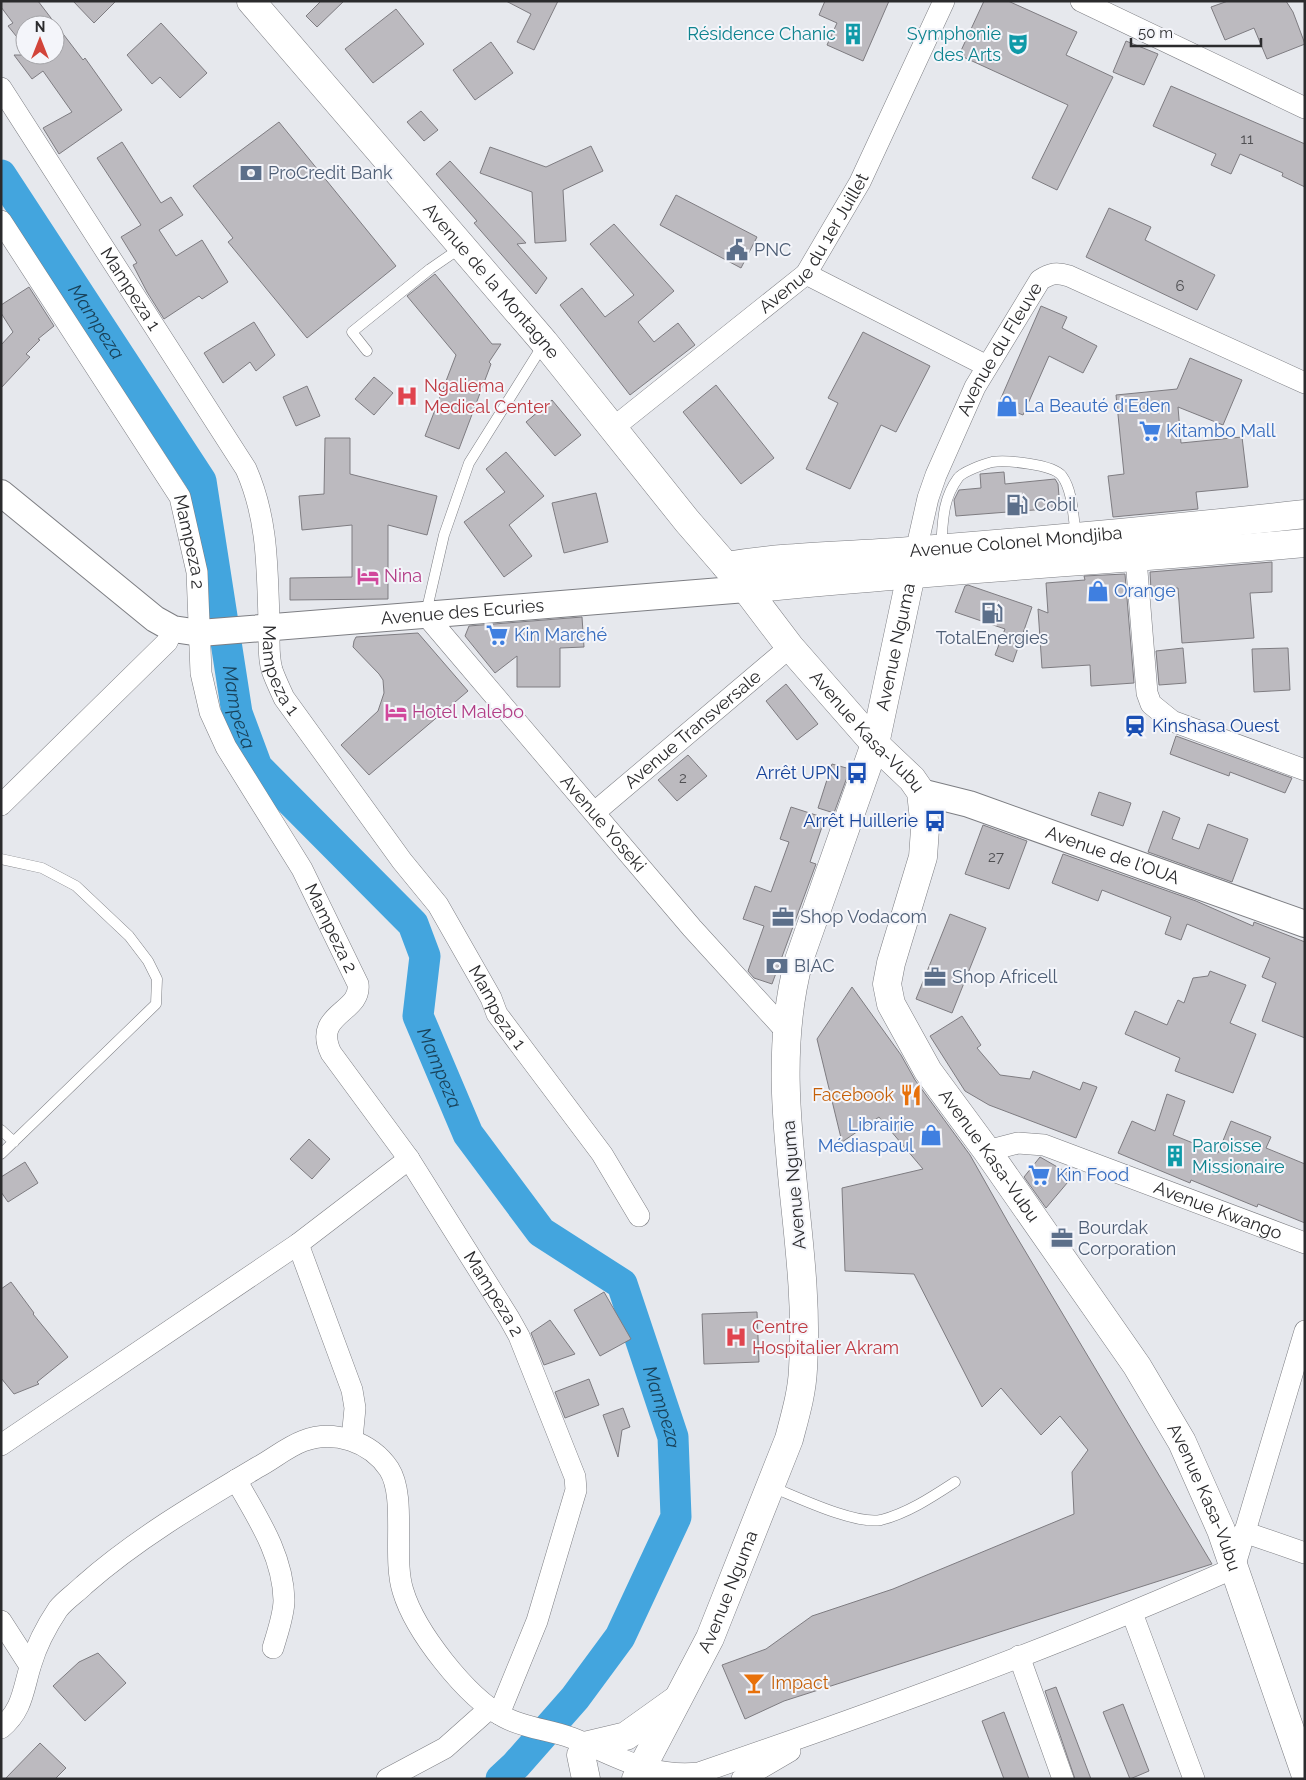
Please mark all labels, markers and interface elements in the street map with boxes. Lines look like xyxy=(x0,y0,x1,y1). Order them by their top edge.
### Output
north arrow xyxy=(15,15,65,65)
scale bar xyxy=(1131,15,1261,47)
text: N xyxy=(35,19,45,35)
building icon: Résidence Chanic xyxy=(840,21,866,47)
place label: Résidence Chanic xyxy=(687,23,836,44)
place label: Symphonie des Arts xyxy=(907,23,1001,65)
text: 50 m xyxy=(1138,24,1173,42)
theatre icon: Symphonie des Arts xyxy=(1005,31,1031,57)
house number: 11 xyxy=(1241,130,1254,148)
bank icon: ProCredit Bank xyxy=(238,160,264,186)
place label: ProCredit Bank xyxy=(268,162,393,183)
street label: Avenue du 1er Juillet xyxy=(755,170,873,317)
street label: Avenue de la Montagne xyxy=(419,198,564,363)
public building icon: PNC xyxy=(724,237,750,263)
place label: PNC xyxy=(754,239,791,260)
street label: Mampeza 1 xyxy=(95,243,165,335)
house number: 6 xyxy=(1175,277,1185,295)
street label: Avenue du Fleuve xyxy=(953,278,1046,419)
water label: Mampeza xyxy=(64,280,130,364)
place label: Ngaliema Medical Center xyxy=(424,375,551,417)
hospital icon: Ngaliema Medical Center xyxy=(394,383,420,409)
shop icon: La Beauté d'Eden xyxy=(994,393,1020,419)
place label: La Beauté d'Eden xyxy=(1024,395,1171,416)
supermarket icon: Kitambo Mall xyxy=(1137,418,1163,444)
place label: Kitambo Mall xyxy=(1166,420,1276,441)
fuel station icon: Cobil xyxy=(1004,492,1030,518)
street label: Mampeza 2 xyxy=(170,493,209,590)
place label: Cobil xyxy=(1034,494,1077,515)
street label: Avenue Colonel Mondjiba xyxy=(909,522,1123,561)
hotel icon: Nina xyxy=(355,563,381,589)
place label: Nina xyxy=(384,565,422,586)
shop icon: Orange xyxy=(1085,578,1111,604)
place label: Orange xyxy=(1114,580,1176,601)
street label: Avenue Nguma xyxy=(871,581,919,712)
street label: Avenue des Ecuries xyxy=(380,594,545,628)
fuel station icon: TotalEnergies xyxy=(979,600,1005,626)
supermarket icon: Kin Marché xyxy=(484,622,510,648)
place label: Kin Marché xyxy=(514,624,607,645)
street label: Mampeza 1 xyxy=(259,625,304,719)
place label: TotalEnergies xyxy=(936,627,1049,648)
water label: Mampeza xyxy=(219,664,260,752)
street label: Avenue Transversale xyxy=(620,665,765,792)
street label: Avenue Kasa-Vubu xyxy=(806,666,929,796)
hotel icon: Hotel Malebo xyxy=(383,699,409,725)
place label: Hotel Malebo xyxy=(412,701,524,722)
station icon: Kinshasa Ouest xyxy=(1122,713,1148,739)
place label: Kinshasa Ouest xyxy=(1152,715,1280,736)
bus stop icon: Arrêt UPN xyxy=(844,760,870,786)
place label: Arrêt UPN xyxy=(756,762,840,783)
house number: 2 xyxy=(679,769,687,787)
street label: Avenue Yoseki xyxy=(556,770,651,876)
bus stop icon: Arrêt Huillerie xyxy=(922,808,948,834)
place label: Arrêt Huillerie xyxy=(803,810,918,831)
street label: Avenue de l’OUA xyxy=(1043,821,1182,888)
house number: 27 xyxy=(988,848,1004,866)
street label: Mampeza 2 xyxy=(301,880,362,976)
office icon: Shop Vodacom xyxy=(770,904,796,930)
place label: Shop Vodacom xyxy=(800,906,927,927)
bank icon: BIAC xyxy=(764,953,790,979)
place label: BIAC xyxy=(794,955,835,976)
street label: Mampeza 1 xyxy=(465,961,531,1054)
office icon: Shop Africell xyxy=(922,964,948,990)
place label: Shop Africell xyxy=(952,966,1058,987)
water label: Mampeza xyxy=(413,1024,467,1111)
restaurant icon: Facebook xyxy=(898,1082,924,1108)
place label: Facebook xyxy=(812,1084,894,1105)
street label: Avenue Kasa-Vubu xyxy=(935,1085,1044,1226)
place label: Librairie Médiaspaul xyxy=(818,1114,914,1156)
street label: Avenue Nguma xyxy=(777,1120,810,1251)
shop icon: Librairie Médiaspaul xyxy=(918,1122,944,1148)
place label: Paroisse Missionaire xyxy=(1192,1135,1285,1177)
building icon: Paroisse Missionaire xyxy=(1162,1143,1188,1169)
supermarket icon: Kin Food xyxy=(1026,1162,1052,1188)
place label: Kin Food xyxy=(1056,1164,1129,1185)
street label: Avenue Kwango xyxy=(1151,1176,1286,1244)
place label: Bourdak Corporation xyxy=(1078,1217,1176,1259)
office icon: Bourdak Corporation xyxy=(1049,1225,1075,1251)
street label: Mampeza 2 xyxy=(460,1247,528,1340)
place label: Centre Hospitalier Akram xyxy=(752,1316,899,1358)
hospital icon: Centre Hospitalier Akram xyxy=(723,1324,749,1350)
water label: Mampeza xyxy=(639,1363,684,1448)
street label: Avenue Kasa-Vubu xyxy=(1163,1419,1245,1574)
street label: Avenue Nguma xyxy=(693,1527,762,1656)
bar icon: Impact xyxy=(741,1670,767,1696)
place label: Impact xyxy=(771,1672,829,1693)

